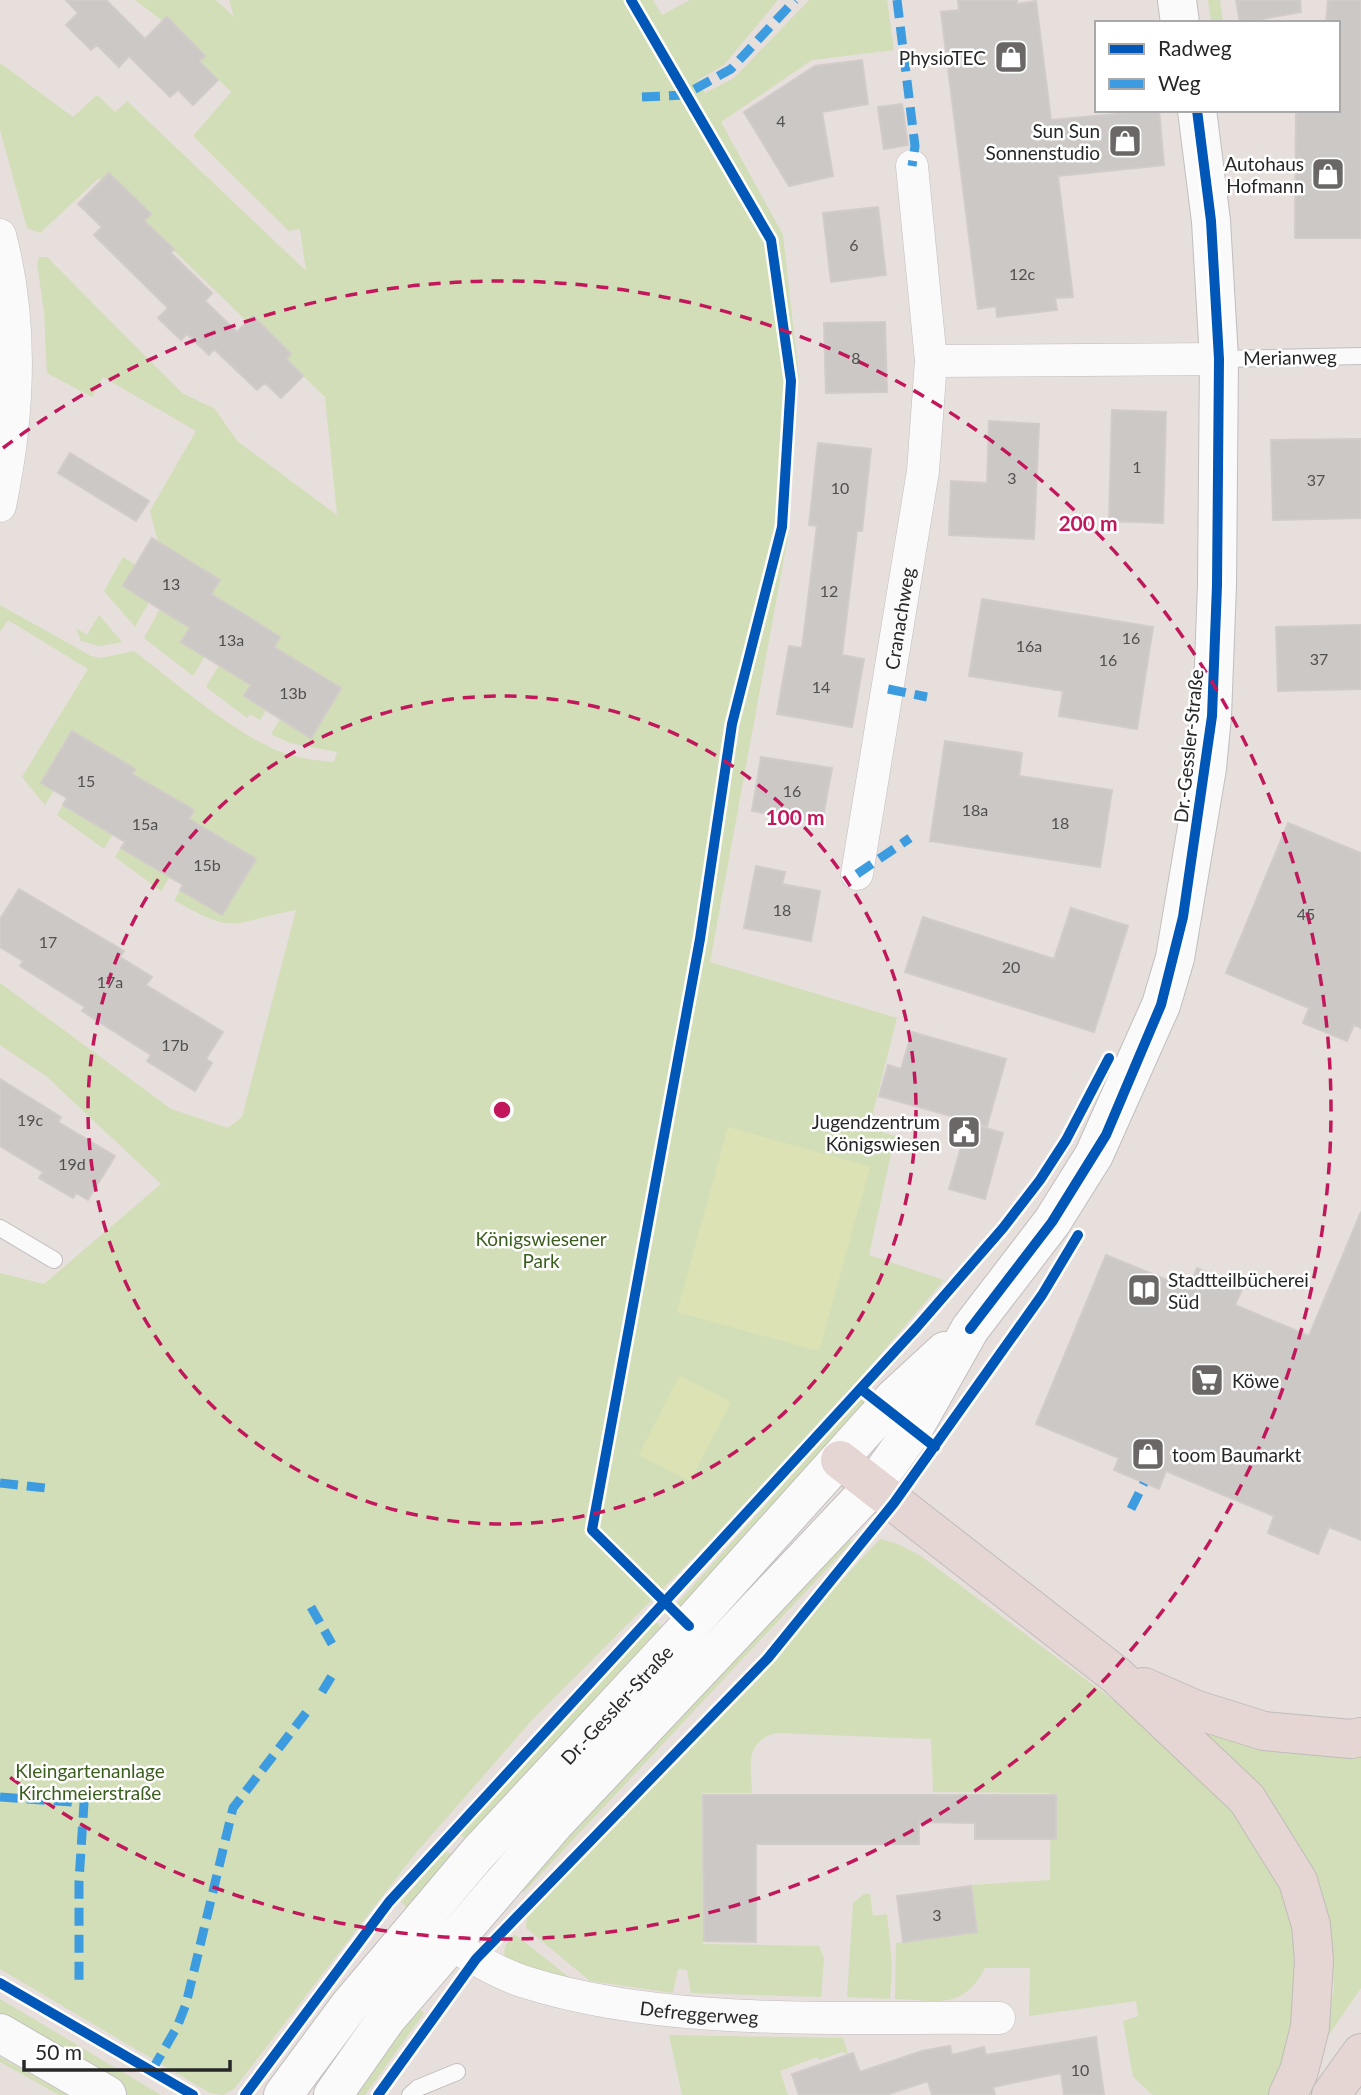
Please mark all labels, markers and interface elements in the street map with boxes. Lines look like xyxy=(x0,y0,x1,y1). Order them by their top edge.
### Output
legend xyxy=(1095,21,1340,112)
text: Radweg xyxy=(1158,35,1232,60)
shop icon: PhysioTEC xyxy=(992,38,1030,76)
place label: PhysioTEC xyxy=(899,46,986,69)
text: Weg xyxy=(1158,70,1201,95)
house number: 4 xyxy=(776,111,786,130)
place label: Sun Sun Sonnenstudio xyxy=(986,119,1100,164)
shop icon: Sun Sun Sonnenstudio xyxy=(1106,122,1144,160)
place label: Autohaus Hofmann xyxy=(1224,152,1304,197)
shop icon: Autohaus Hofmann xyxy=(1309,155,1347,193)
house number: 6 xyxy=(849,235,859,254)
house number: 12c xyxy=(1009,264,1035,283)
street label: Merianweg xyxy=(1243,345,1337,369)
house number: 8 xyxy=(851,348,861,367)
house number: 1 xyxy=(1132,457,1142,476)
house number: 3 xyxy=(1007,468,1017,487)
house number: 37 xyxy=(1307,470,1325,489)
house number: 10 xyxy=(831,478,849,497)
text: 200 m xyxy=(1058,510,1118,535)
street label: Cranachweg xyxy=(879,565,919,671)
house number: 13 xyxy=(162,574,180,593)
house number: 12 xyxy=(820,581,838,600)
house number: 16 xyxy=(1122,628,1140,647)
house number: 13a xyxy=(218,630,244,649)
house number: 16a xyxy=(1016,636,1042,655)
house number: 37 xyxy=(1310,649,1328,668)
house number: 16 xyxy=(1099,650,1117,669)
street label: Dr.-Gessler-Straße xyxy=(1169,668,1207,824)
house number: 14 xyxy=(812,677,830,696)
house number: 13b xyxy=(279,683,307,702)
house number: 15 xyxy=(77,771,95,790)
house number: 16 xyxy=(783,781,801,800)
house number: 18a xyxy=(962,800,988,819)
text: 100 m xyxy=(765,804,825,829)
house number: 18 xyxy=(1051,813,1069,832)
house number: 15a xyxy=(132,814,158,833)
house number: 15b xyxy=(193,855,221,874)
house number: 18 xyxy=(773,900,791,919)
house number: 45 xyxy=(1297,904,1315,923)
house number: 17 xyxy=(39,932,57,951)
house number: 20 xyxy=(1002,957,1020,976)
house number: 17a xyxy=(97,972,123,991)
house number: 17b xyxy=(161,1035,189,1054)
centre of rings xyxy=(490,1098,514,1122)
house number: 19c xyxy=(17,1110,43,1129)
place label: Jugendzentrum Königswiesen xyxy=(812,1110,940,1155)
public building icon: Jugendzentrum Königswiesen xyxy=(945,1113,983,1151)
house number: 19d xyxy=(58,1154,86,1173)
park label: Königswiesener Park xyxy=(475,1227,607,1272)
place label: Stadtteilbücherei Süd xyxy=(1168,1268,1309,1313)
library icon: Stadtteilbücherei Süd xyxy=(1125,1271,1163,1309)
supermarket icon: Köwe xyxy=(1188,1361,1226,1399)
place label: Köwe xyxy=(1232,1369,1279,1392)
shop icon: toom Baumarkt xyxy=(1129,1435,1167,1473)
place label: toom Baumarkt xyxy=(1172,1443,1302,1466)
street label: Dr.-Gessler-Straße xyxy=(555,1640,677,1769)
park label: Kleingartenanlage Kirchmeierstraße xyxy=(15,1759,165,1804)
house number: 3 xyxy=(932,1905,942,1924)
street label: Defreggerweg xyxy=(639,1996,759,2028)
scale bar xyxy=(24,2028,231,2072)
text: 50 m xyxy=(35,2039,82,2064)
house number: 10 xyxy=(1071,2060,1089,2079)

